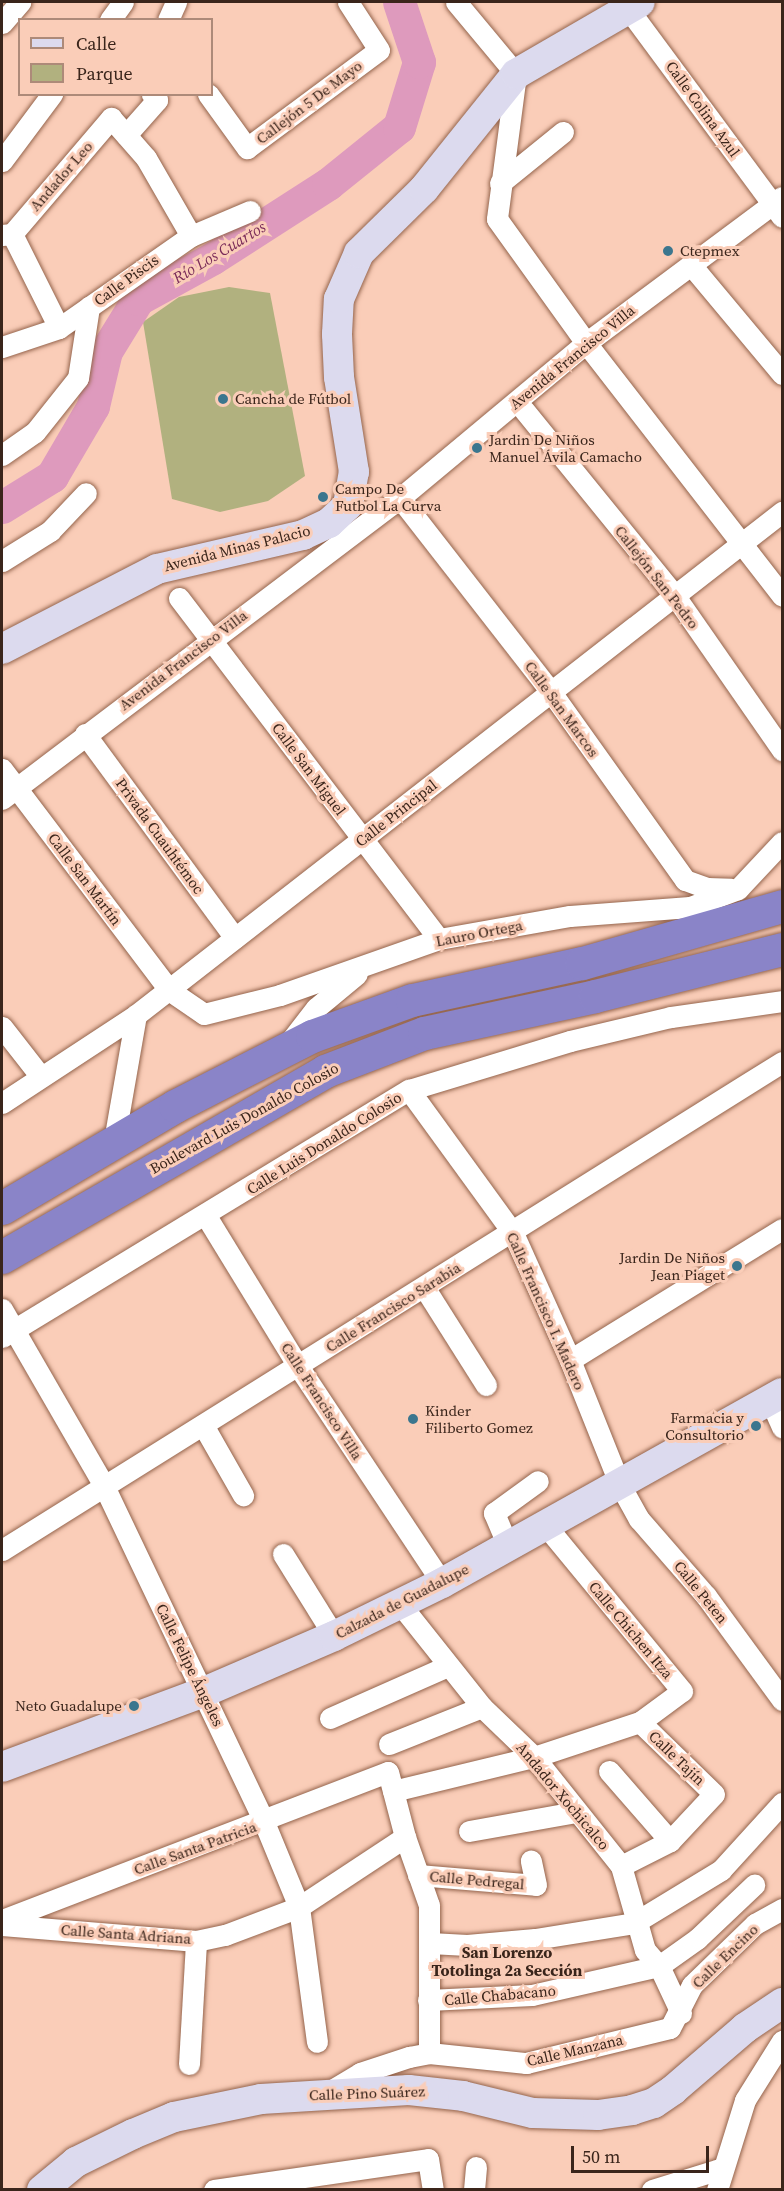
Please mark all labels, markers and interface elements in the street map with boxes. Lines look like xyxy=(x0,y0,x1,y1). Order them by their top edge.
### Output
legend xyxy=(18,18,213,96)
text: Calle xyxy=(76,31,116,56)
street label: Callejón 5 De Mayo xyxy=(253,56,365,148)
street label: Calle Colina Azul xyxy=(662,58,744,160)
text: Parque xyxy=(76,61,133,86)
street label: Andador Leo xyxy=(26,137,96,215)
water label: Río Los Cuartos xyxy=(169,217,269,287)
place label: Ctepmex xyxy=(680,242,740,260)
marker: Ctepmex xyxy=(661,244,675,258)
street label: Calle Piscis xyxy=(90,251,162,309)
street label: Avenida Francisco Villa xyxy=(506,301,638,413)
place label: Cancha de Fútbol xyxy=(235,390,351,408)
marker: Cancha de Fútbol xyxy=(216,392,230,406)
place label: Jardin De Niños Manuel Ávila Camacho xyxy=(489,430,642,465)
marker: Jardin De Niños Manuel Ávila Camacho xyxy=(470,441,484,455)
place label: Campo De Futbol La Curva xyxy=(335,479,441,514)
marker: Campo De Futbol La Curva xyxy=(316,490,330,504)
street label: Avenida Minas Palacio xyxy=(162,521,312,575)
street label: Callejón San Pedro xyxy=(611,522,703,632)
street label: Avenida Francisco Villa xyxy=(115,606,251,714)
street label: Calle San Marcos xyxy=(521,658,603,760)
street label: Calle San Miguel xyxy=(268,719,350,819)
street label: Privada Cuauhtémoc xyxy=(112,775,208,897)
street label: Calle Principal xyxy=(352,776,440,850)
street label: Calle San Martín xyxy=(44,829,126,929)
street label: Lauro Ortega xyxy=(434,916,524,950)
street label: Boulevard Luis Donaldo Colosio xyxy=(147,1059,341,1177)
street label: Calle Luis Donaldo Colosio xyxy=(243,1088,405,1198)
street label: Calle Francisco I. Madero xyxy=(503,1229,589,1393)
place label: Jardin De Niños Jean Piaget xyxy=(619,1248,725,1283)
street label: Calle Francisco Sarabia xyxy=(322,1258,464,1356)
marker: Jardin De Niños Jean Piaget xyxy=(730,1259,744,1273)
street label: Calle Francisco Villa xyxy=(277,1339,367,1463)
place label: Kinder Filiberto Gomez xyxy=(425,1401,533,1436)
place label: Farmacia y Consultorio xyxy=(665,1408,744,1443)
marker: Kinder Filiberto Gomez xyxy=(406,1412,420,1426)
marker: Farmacia y Consultorio xyxy=(749,1419,763,1433)
street label: Calle Peten xyxy=(670,1557,732,1627)
street label: Calzada de Guadalupe xyxy=(332,1560,472,1642)
street label: Calle Chichen Itza xyxy=(585,1578,677,1682)
street label: Calle Felipe Ángeles xyxy=(152,1601,228,1729)
place label: Neto Guadalupe xyxy=(15,1697,122,1715)
marker: Neto Guadalupe xyxy=(127,1699,141,1713)
street label: Calle Tajín xyxy=(645,1727,709,1789)
street label: Andador Xochicalco xyxy=(513,1739,613,1853)
street label: Calle Santa Patricia xyxy=(131,1817,259,1879)
street label: Calle Pedregal xyxy=(429,1867,525,1893)
street label: Calle Santa Adriana xyxy=(60,1920,192,1948)
street label: Calle Encino xyxy=(688,1920,762,1992)
district label: San Lorenzo Totolinga 2a Sección xyxy=(432,1942,582,1980)
street label: Calle Chabacano xyxy=(444,1981,556,2009)
street label: Calle Manzana xyxy=(525,2030,625,2070)
street label: Calle Pino Suárez xyxy=(309,2082,425,2104)
scale bar xyxy=(574,2134,712,2172)
text: 50 m xyxy=(582,2144,620,2169)

